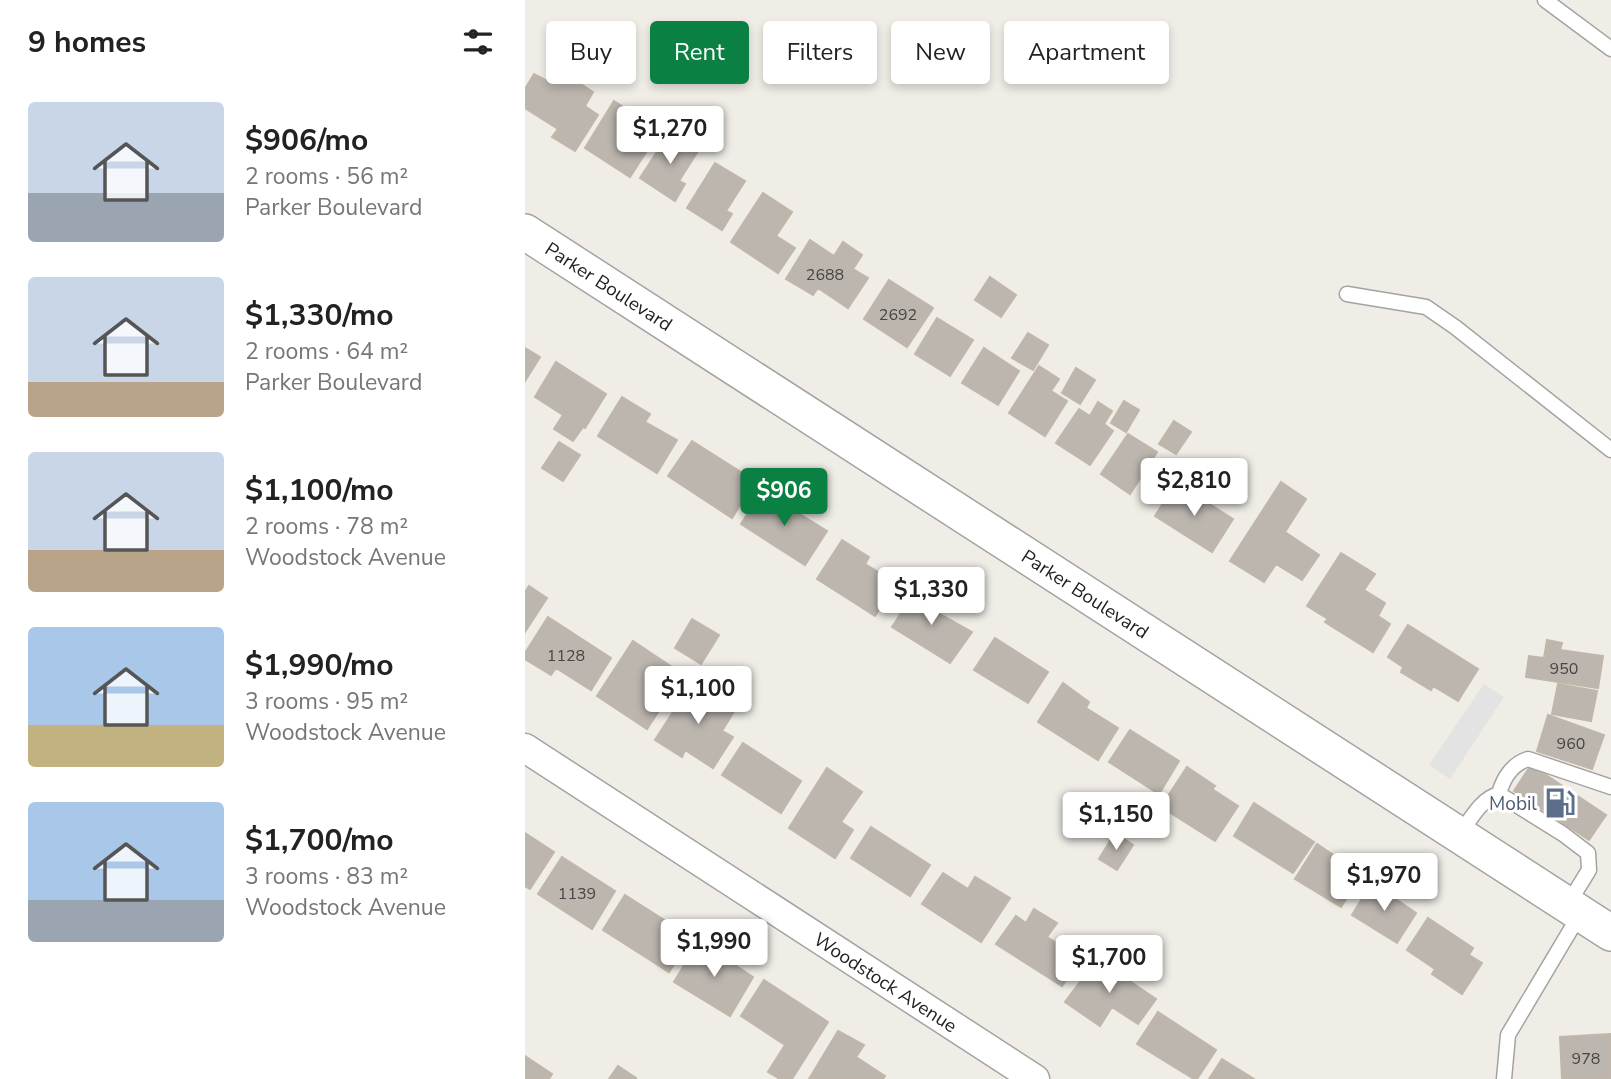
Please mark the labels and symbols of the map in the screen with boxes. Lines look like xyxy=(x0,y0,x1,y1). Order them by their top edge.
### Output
pin: $1,270 xyxy=(613,106,727,166)
street label: Parker Boulevard xyxy=(540,236,677,338)
house number: 2688 xyxy=(806,264,844,286)
house number: 2692 xyxy=(879,304,917,326)
pin: $2,810 xyxy=(1137,458,1251,518)
pin: $906 xyxy=(743,468,825,528)
street label: Parker Boulevard xyxy=(1016,544,1154,645)
pin: $1,330 xyxy=(874,568,988,627)
house number: 1128 xyxy=(547,645,585,667)
house number: 950 xyxy=(1550,658,1578,680)
pin: $1,100 xyxy=(641,666,755,726)
house number: 960 xyxy=(1557,733,1585,755)
fuel station icon: Mobil xyxy=(1543,786,1577,820)
place label: Mobil xyxy=(1489,791,1537,817)
pin: $1,150 xyxy=(1059,792,1173,852)
pin: $1,970 xyxy=(1327,853,1441,913)
house number: 1139 xyxy=(558,883,596,905)
pin: $1,990 xyxy=(657,920,771,979)
street label: Woodstock Avenue xyxy=(808,927,962,1039)
pin: $1,700 xyxy=(1052,936,1166,995)
house number: 978 xyxy=(1572,1048,1600,1070)

